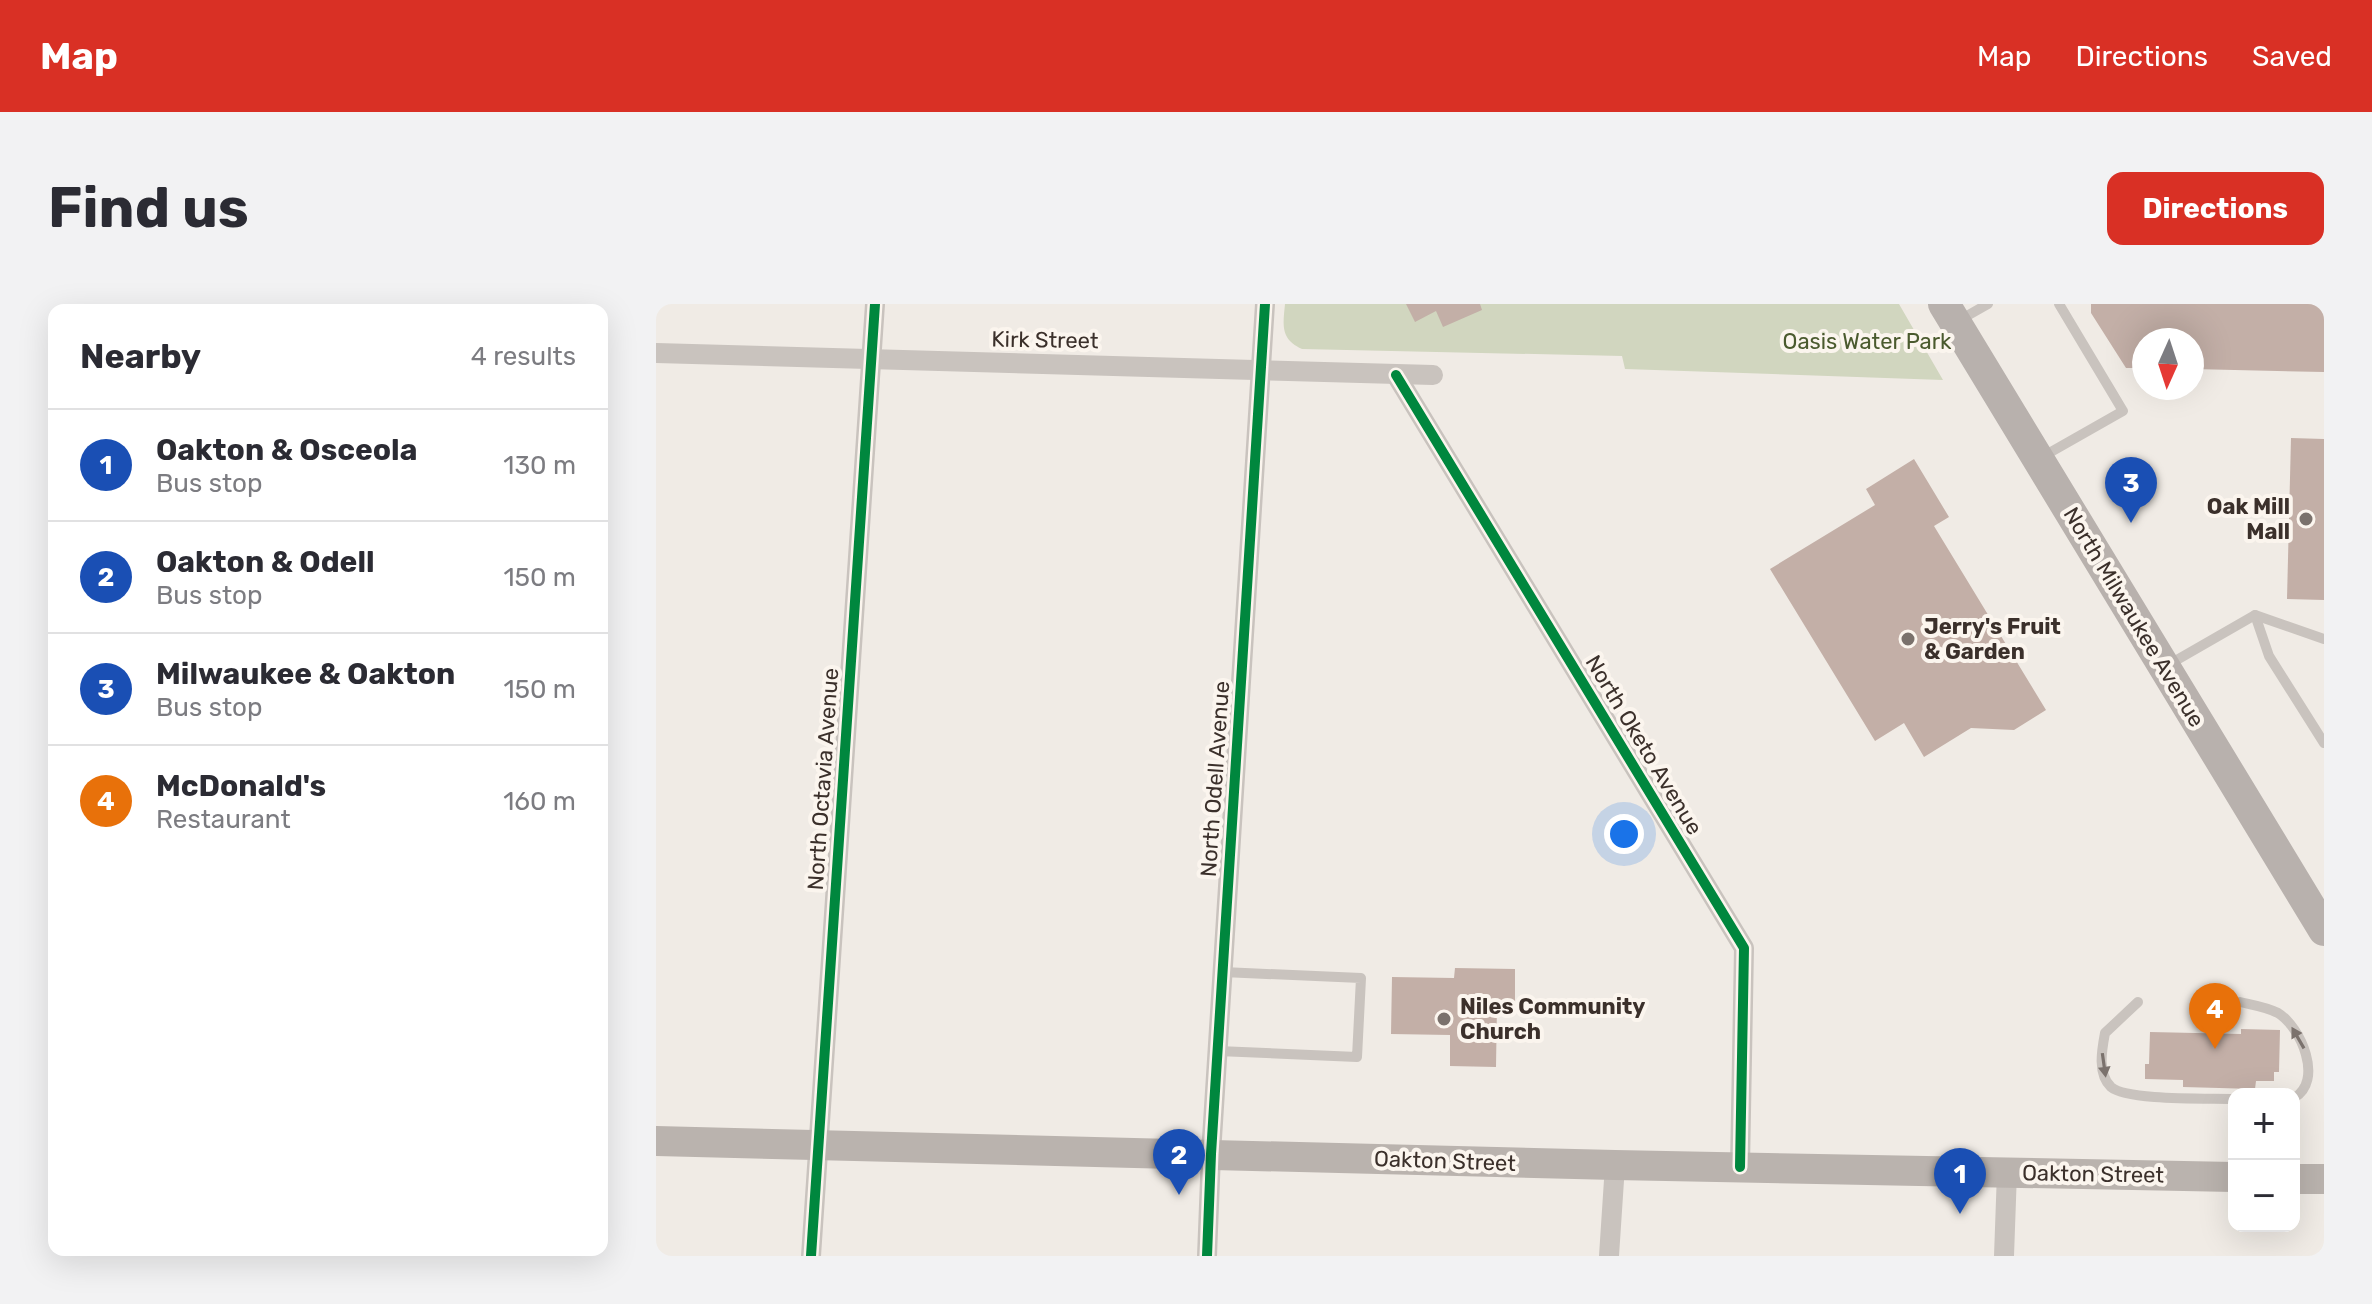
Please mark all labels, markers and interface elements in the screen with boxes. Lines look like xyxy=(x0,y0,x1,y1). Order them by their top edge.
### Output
text: Map xyxy=(40,33,118,79)
text: Map xyxy=(1977,40,2031,73)
text: Directions xyxy=(2075,40,2208,73)
text: Saved xyxy=(2252,40,2332,73)
button: Directions xyxy=(2107,172,2324,245)
text: Find us xyxy=(48,175,249,241)
street label: Kirk Street xyxy=(991,326,1099,354)
park label: Oasis Water Park xyxy=(1783,328,1952,355)
north arrow xyxy=(2132,328,2204,400)
text: Nearby xyxy=(80,336,201,377)
text: 4 results xyxy=(471,341,576,372)
text: Oakton & Osceola xyxy=(156,432,417,468)
text: 1 xyxy=(100,450,112,481)
text: 130 m xyxy=(503,450,576,481)
pin: 3 xyxy=(2105,457,2157,523)
text: Bus stop xyxy=(156,468,262,499)
place label: Oak Mill Mall xyxy=(2207,493,2290,545)
street label: North Milwaukee Avenue xyxy=(2058,502,2210,732)
marker: Oak Mill Mall xyxy=(2297,510,2315,528)
text: Oakton & Odell xyxy=(156,544,375,580)
text: 2 xyxy=(98,562,114,593)
text: 150 m xyxy=(503,562,576,593)
text: Bus stop xyxy=(156,580,262,611)
place label: Jerry's Fruit & Garden xyxy=(1924,613,2061,665)
marker: Jerry's Fruit & Garden xyxy=(1899,630,1917,648)
street label: North Oketo Avenue xyxy=(1580,650,1708,840)
text: Milwaukee & Oakton xyxy=(156,656,455,692)
street label: North Octavia Avenue xyxy=(802,667,844,891)
text: 3 xyxy=(97,674,115,705)
text: 150 m xyxy=(503,674,576,705)
street label: North Odell Avenue xyxy=(1195,680,1235,878)
text: Bus stop xyxy=(156,692,262,723)
text: McDonald's xyxy=(156,768,326,804)
text: 4 xyxy=(97,786,115,817)
text: 160 m xyxy=(503,786,576,817)
text: Restaurant xyxy=(156,804,291,835)
your location xyxy=(1604,814,1644,854)
pin: 4 xyxy=(2189,983,2241,1049)
place label: Niles Community Church xyxy=(1460,993,1645,1045)
marker: Niles Community Church xyxy=(1435,1010,1453,1028)
one-way arrow xyxy=(2291,1027,2305,1049)
one-way arrow xyxy=(2098,1053,2111,1078)
map controls xyxy=(2228,1088,2300,1232)
button: + xyxy=(2228,1088,2300,1160)
pin: 2 xyxy=(1153,1129,1205,1195)
street label: Oakton Street xyxy=(1374,1145,1517,1177)
pin: 1 xyxy=(1934,1148,1986,1214)
street label: Oakton Street xyxy=(2022,1159,2165,1189)
button: − xyxy=(2228,1160,2300,1232)

